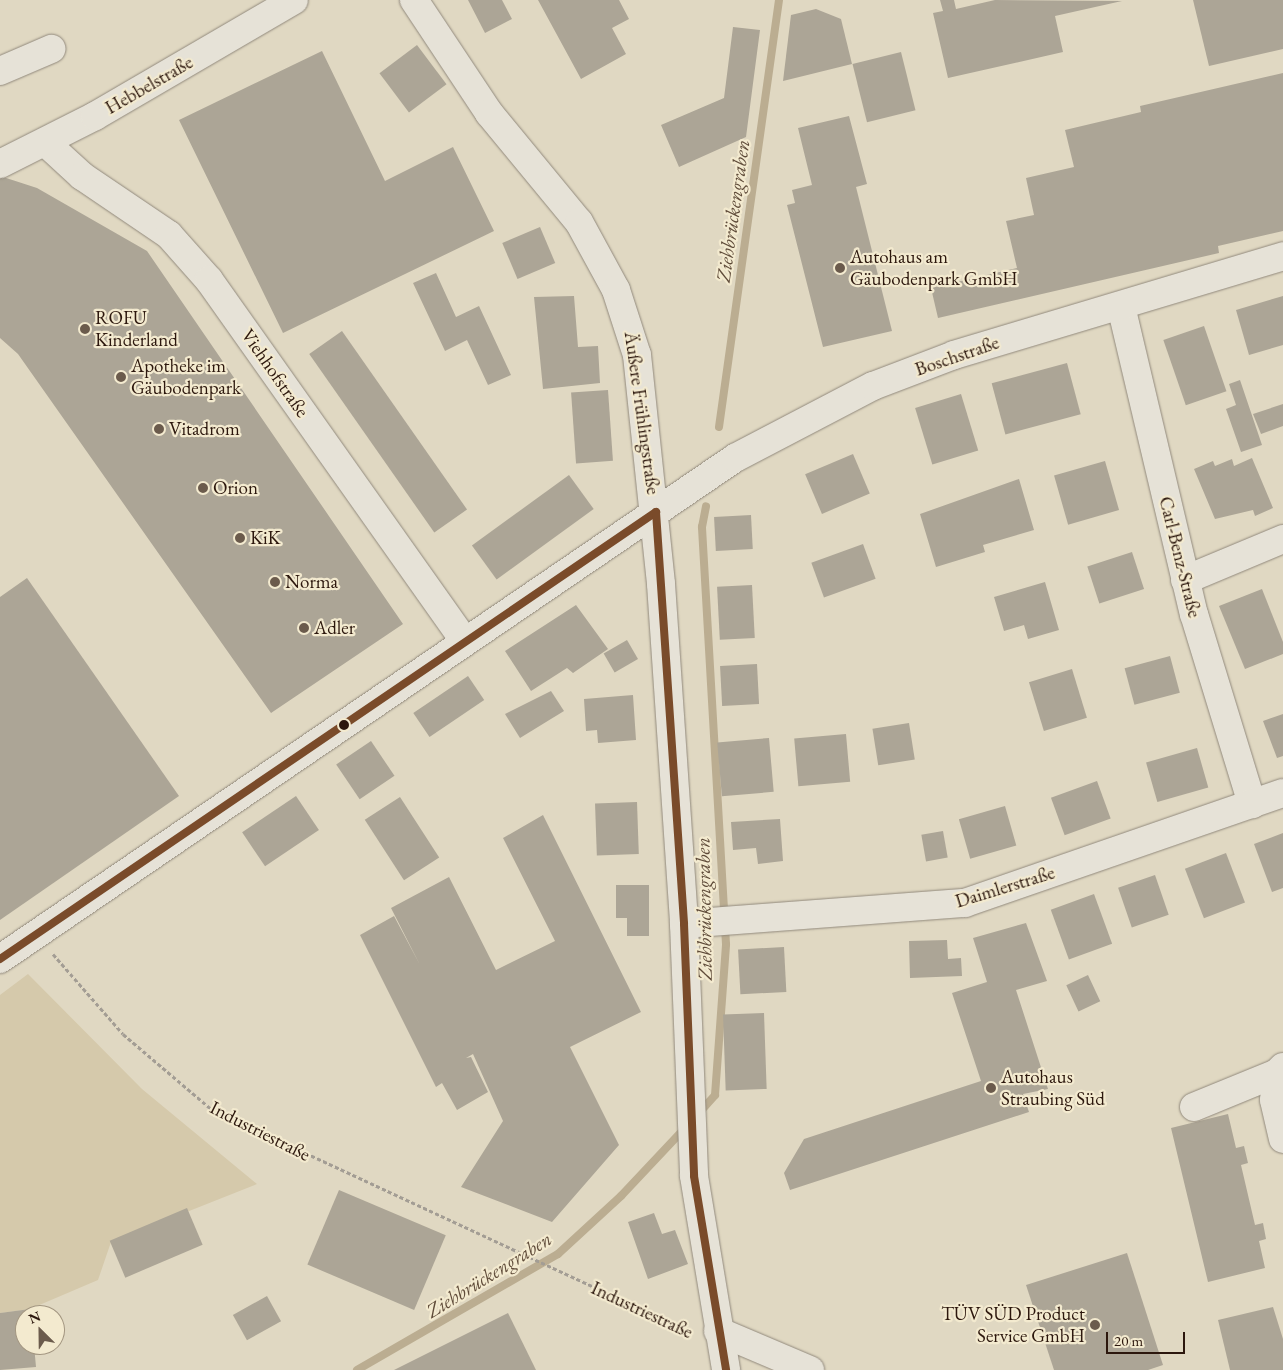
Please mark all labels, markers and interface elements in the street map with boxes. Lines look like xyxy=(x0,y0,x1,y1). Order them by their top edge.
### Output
street label: Hebbelstraße xyxy=(101,51,197,119)
water label: Ziehbrückengraben xyxy=(711,138,755,284)
place label: Autohaus am Gäubodenpark GmbH xyxy=(850,246,1018,290)
marker: Autohaus am Gäubodenpark GmbH xyxy=(834,262,846,274)
place label: ROFU Kinderland xyxy=(95,307,178,351)
marker: ROFU Kinderland xyxy=(79,323,91,335)
street label: Viehhofstraße xyxy=(236,324,314,422)
street label: Äußere Frühlingstraße xyxy=(619,330,665,496)
street label: Boschstraße xyxy=(912,331,1002,381)
place label: Apotheke im Gäubodenpark xyxy=(131,355,241,399)
marker: Apotheke im Gäubodenpark xyxy=(115,371,127,383)
place label: Vitadrom xyxy=(169,418,240,440)
marker: Vitadrom xyxy=(153,423,165,435)
place label: Orion xyxy=(213,477,258,499)
marker: Orion xyxy=(197,482,209,494)
street label: Carl-Benz-Straße xyxy=(1154,494,1206,620)
place label: KiK xyxy=(250,527,281,549)
marker: KiK xyxy=(234,532,246,544)
place label: Norma xyxy=(285,571,338,593)
marker: Norma xyxy=(269,576,281,588)
place label: Adler xyxy=(314,617,355,639)
marker: Adler xyxy=(298,622,310,634)
unlabelled marker xyxy=(339,720,349,730)
water label: Ziehbrückengraben xyxy=(691,837,717,981)
street label: Daimlerstraße xyxy=(953,861,1057,913)
place label: Autohaus Straubing Süd xyxy=(1001,1066,1105,1110)
marker: Autohaus Straubing Süd xyxy=(985,1082,997,1094)
street label: Industriestraße xyxy=(206,1096,314,1166)
water label: Ziehbrückengraben xyxy=(422,1227,556,1323)
street label: Industriestraße xyxy=(587,1276,697,1344)
place label: TÜV SÜD Product Service GmbH xyxy=(941,1303,1085,1347)
north arrow xyxy=(15,1305,65,1355)
text: N xyxy=(26,1307,43,1328)
marker: TÜV SÜD Product Service GmbH xyxy=(1089,1319,1101,1331)
scale bar xyxy=(1108,1322,1187,1354)
text: 20 m xyxy=(1114,1331,1143,1350)

